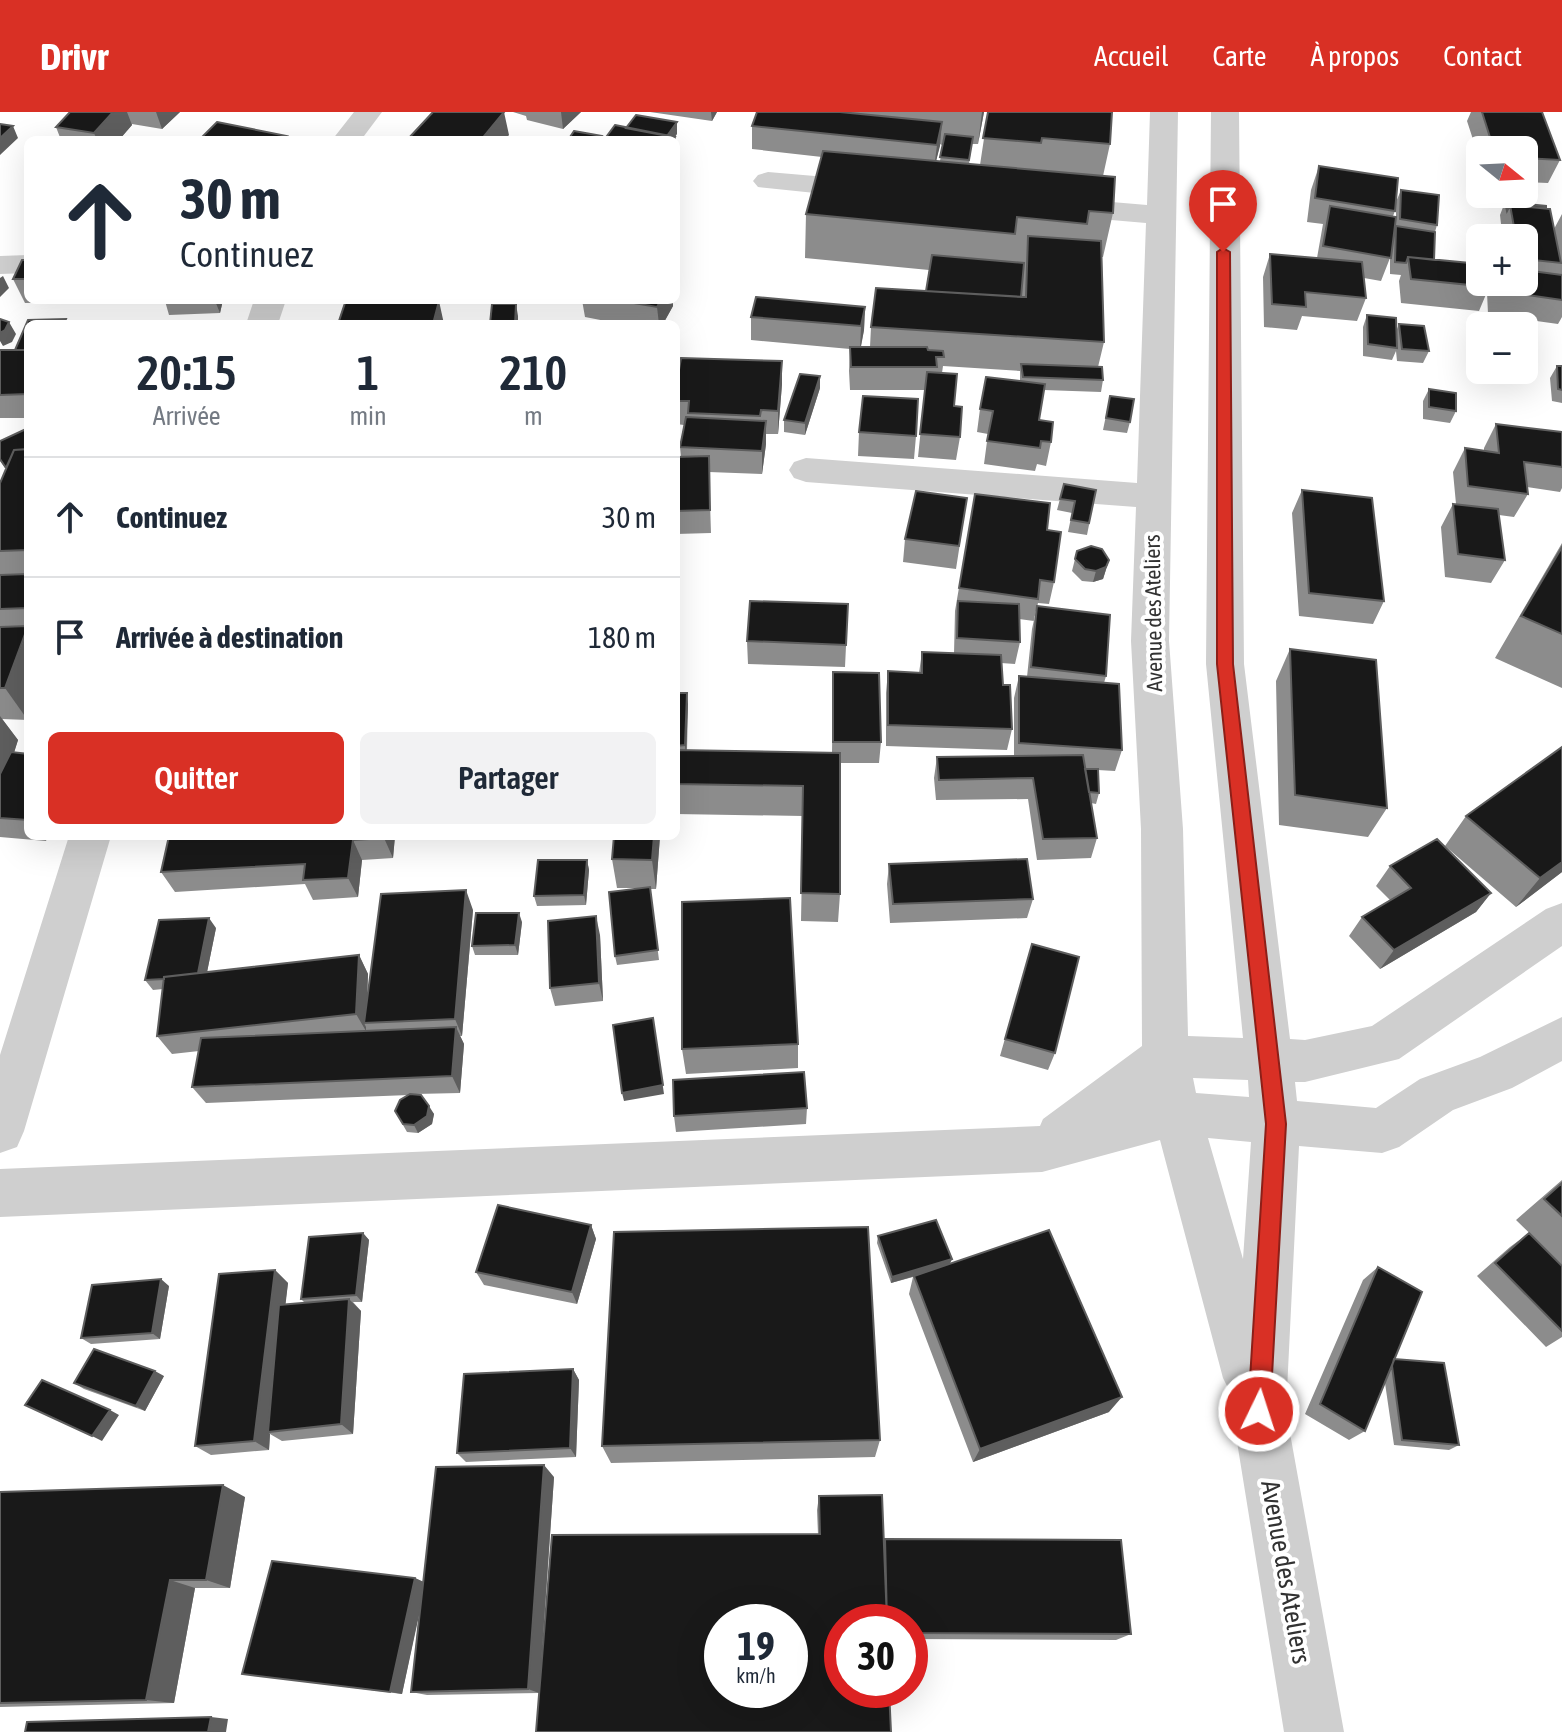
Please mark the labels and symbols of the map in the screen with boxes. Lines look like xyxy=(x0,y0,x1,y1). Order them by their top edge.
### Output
north arrow xyxy=(1466,136,1538,208)
pin xyxy=(1189,170,1257,252)
street label: Avenue des Ateliers xyxy=(1139,534,1167,692)
position arrow xyxy=(1217,1369,1301,1453)
street label: Avenue des Ateliers xyxy=(1255,1478,1317,1666)
speed limit sign: 30 xyxy=(824,1604,928,1708)

